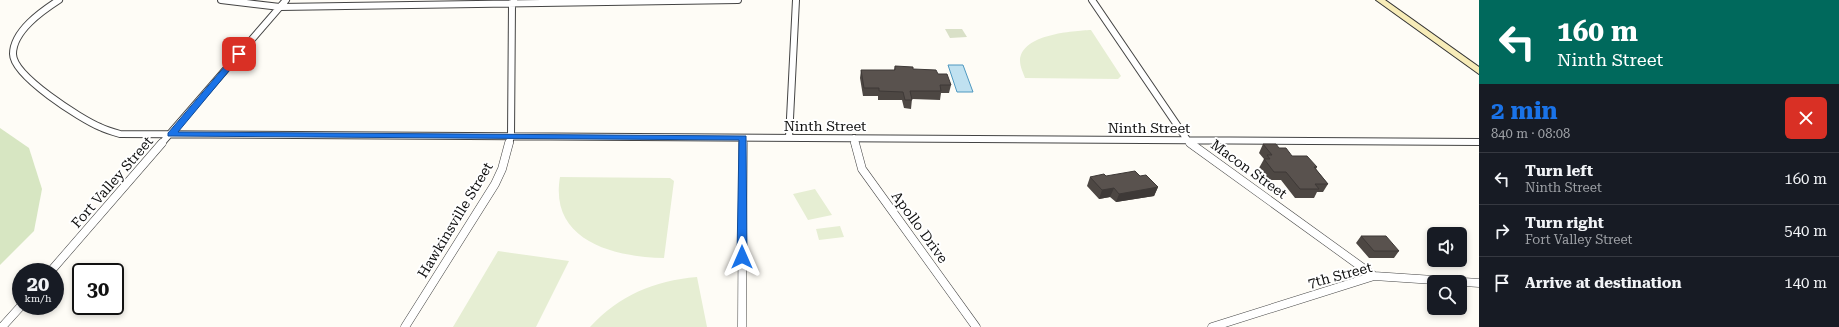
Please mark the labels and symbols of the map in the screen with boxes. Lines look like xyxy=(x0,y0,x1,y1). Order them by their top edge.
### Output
pin xyxy=(222,37,256,71)
street label: Ninth Street xyxy=(784,118,866,134)
street label: Ninth Street xyxy=(1108,120,1190,136)
street label: Fort Valley Street xyxy=(68,133,156,231)
street label: Macon Street xyxy=(1208,136,1290,202)
street label: Hawkinsville Street xyxy=(414,159,496,281)
street label: Apollo Drive xyxy=(889,188,952,266)
position arrow xyxy=(721,236,763,278)
street label: 7th Street xyxy=(1306,259,1374,291)
speed limit sign: 30 xyxy=(72,263,124,315)

